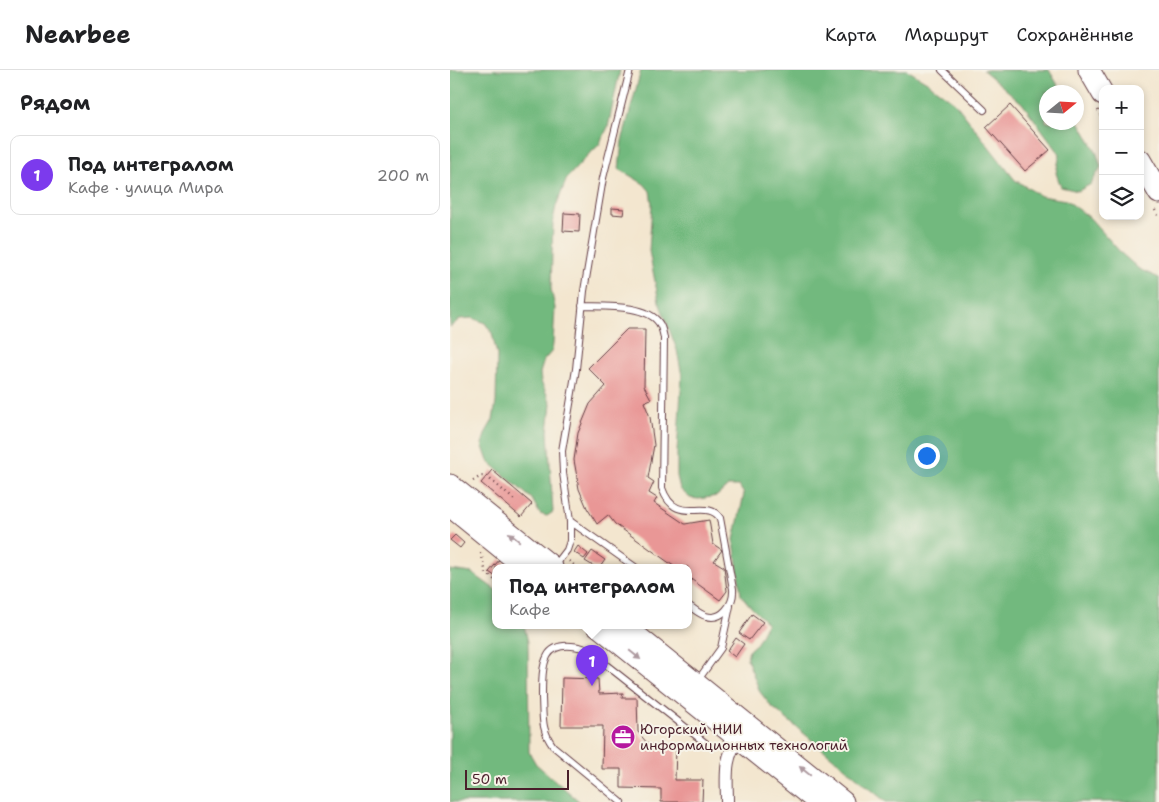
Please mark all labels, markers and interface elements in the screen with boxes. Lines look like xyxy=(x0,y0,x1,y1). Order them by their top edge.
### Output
text: Nearbee xyxy=(25,19,131,51)
text: Карта xyxy=(825,23,876,47)
text: Маршрут xyxy=(904,23,988,47)
text: Сохранённые xyxy=(1016,23,1134,47)
north arrow xyxy=(1039,85,1084,130)
map controls xyxy=(1099,85,1144,220)
button: + xyxy=(1099,85,1144,130)
text: Рядом xyxy=(20,89,90,117)
button: − xyxy=(1099,130,1144,175)
text: Под интегралом xyxy=(68,152,234,177)
text: 1 xyxy=(33,165,41,186)
text: 200 m xyxy=(377,165,429,186)
button: layers xyxy=(1099,175,1144,220)
text: Кафе · улица Мира xyxy=(68,177,223,198)
your location xyxy=(914,443,940,469)
one-way arrow xyxy=(508,531,521,542)
popup xyxy=(492,564,692,629)
text: Под интегралом xyxy=(509,574,675,599)
text: Кафе xyxy=(509,599,550,620)
pin: 1 xyxy=(576,645,608,686)
one-way arrow xyxy=(628,650,641,661)
place label: Югорский НИИ информационных технологий xyxy=(640,720,848,754)
office icon: Югорский НИИ информационных технологий xyxy=(610,724,636,750)
one-way arrow xyxy=(799,766,812,777)
scale bar xyxy=(465,767,569,790)
text: 50 m xyxy=(472,770,507,788)

